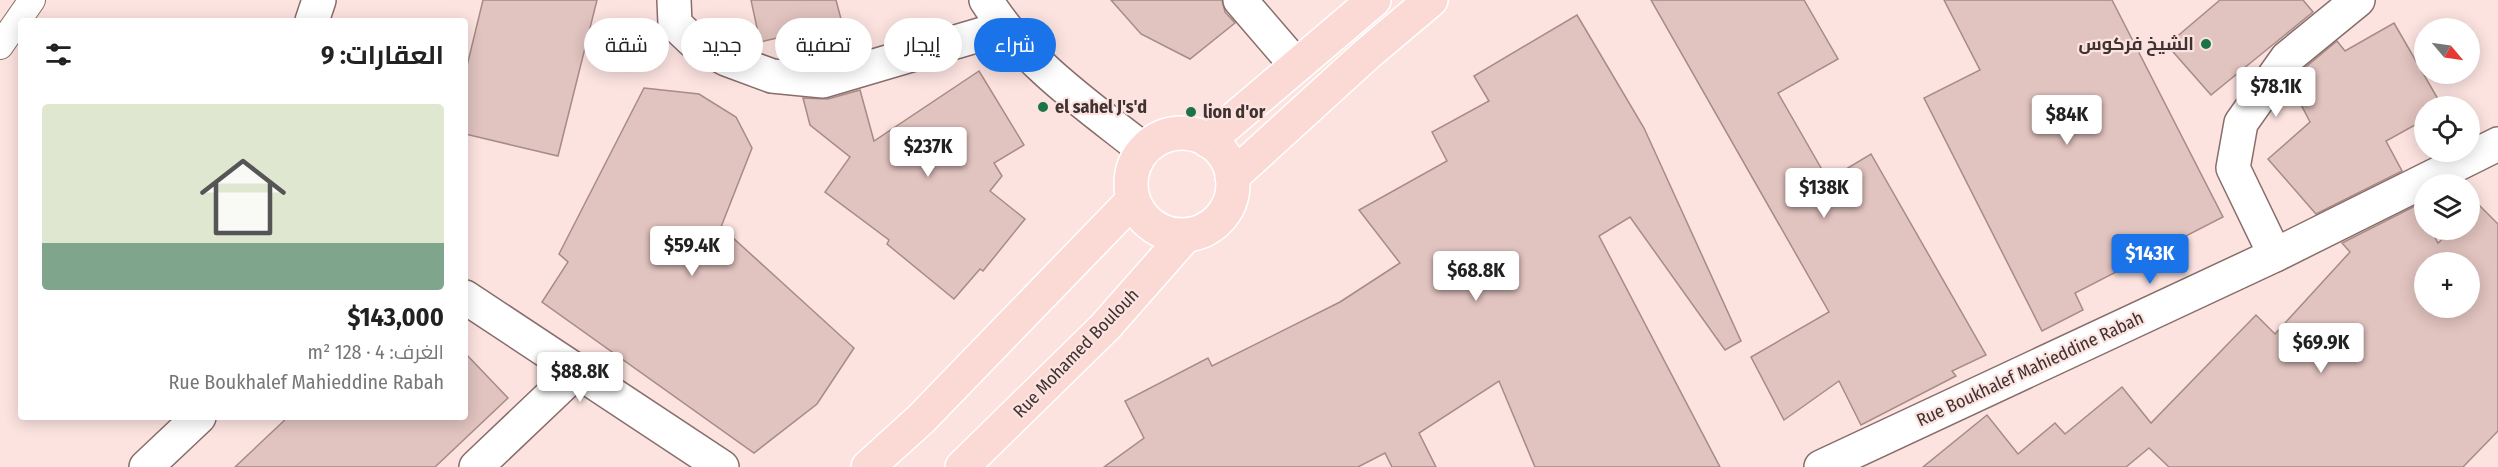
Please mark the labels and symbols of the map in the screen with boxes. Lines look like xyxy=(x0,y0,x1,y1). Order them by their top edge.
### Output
north arrow xyxy=(2414,18,2480,84)
place label: الشيخ فركوس xyxy=(2079,33,2194,56)
marker: الشيخ فركوس xyxy=(2199,37,2213,51)
pin: $78.1K xyxy=(2227,67,2325,118)
pin: $84K xyxy=(2031,95,2103,146)
place label: el sahel J's'd xyxy=(1055,96,1147,118)
marker: el sahel J's'd xyxy=(1036,100,1050,114)
place label: lion d'or xyxy=(1203,101,1266,123)
marker: lion d'or xyxy=(1184,105,1198,119)
pin: $237K xyxy=(886,127,970,178)
pin: $138K xyxy=(1782,168,1866,219)
pin: $59.4K xyxy=(643,226,741,277)
pin: $143K xyxy=(2108,234,2192,285)
pin: $68.8K xyxy=(1427,251,1525,302)
street label: Rue Mohamed Boulouh xyxy=(1009,284,1143,422)
street label: Rue Boukhalef Mahieddine Rabah xyxy=(1913,307,2147,431)
pin: $69.9K xyxy=(2272,323,2370,374)
pin: $88.8K xyxy=(531,352,629,403)

